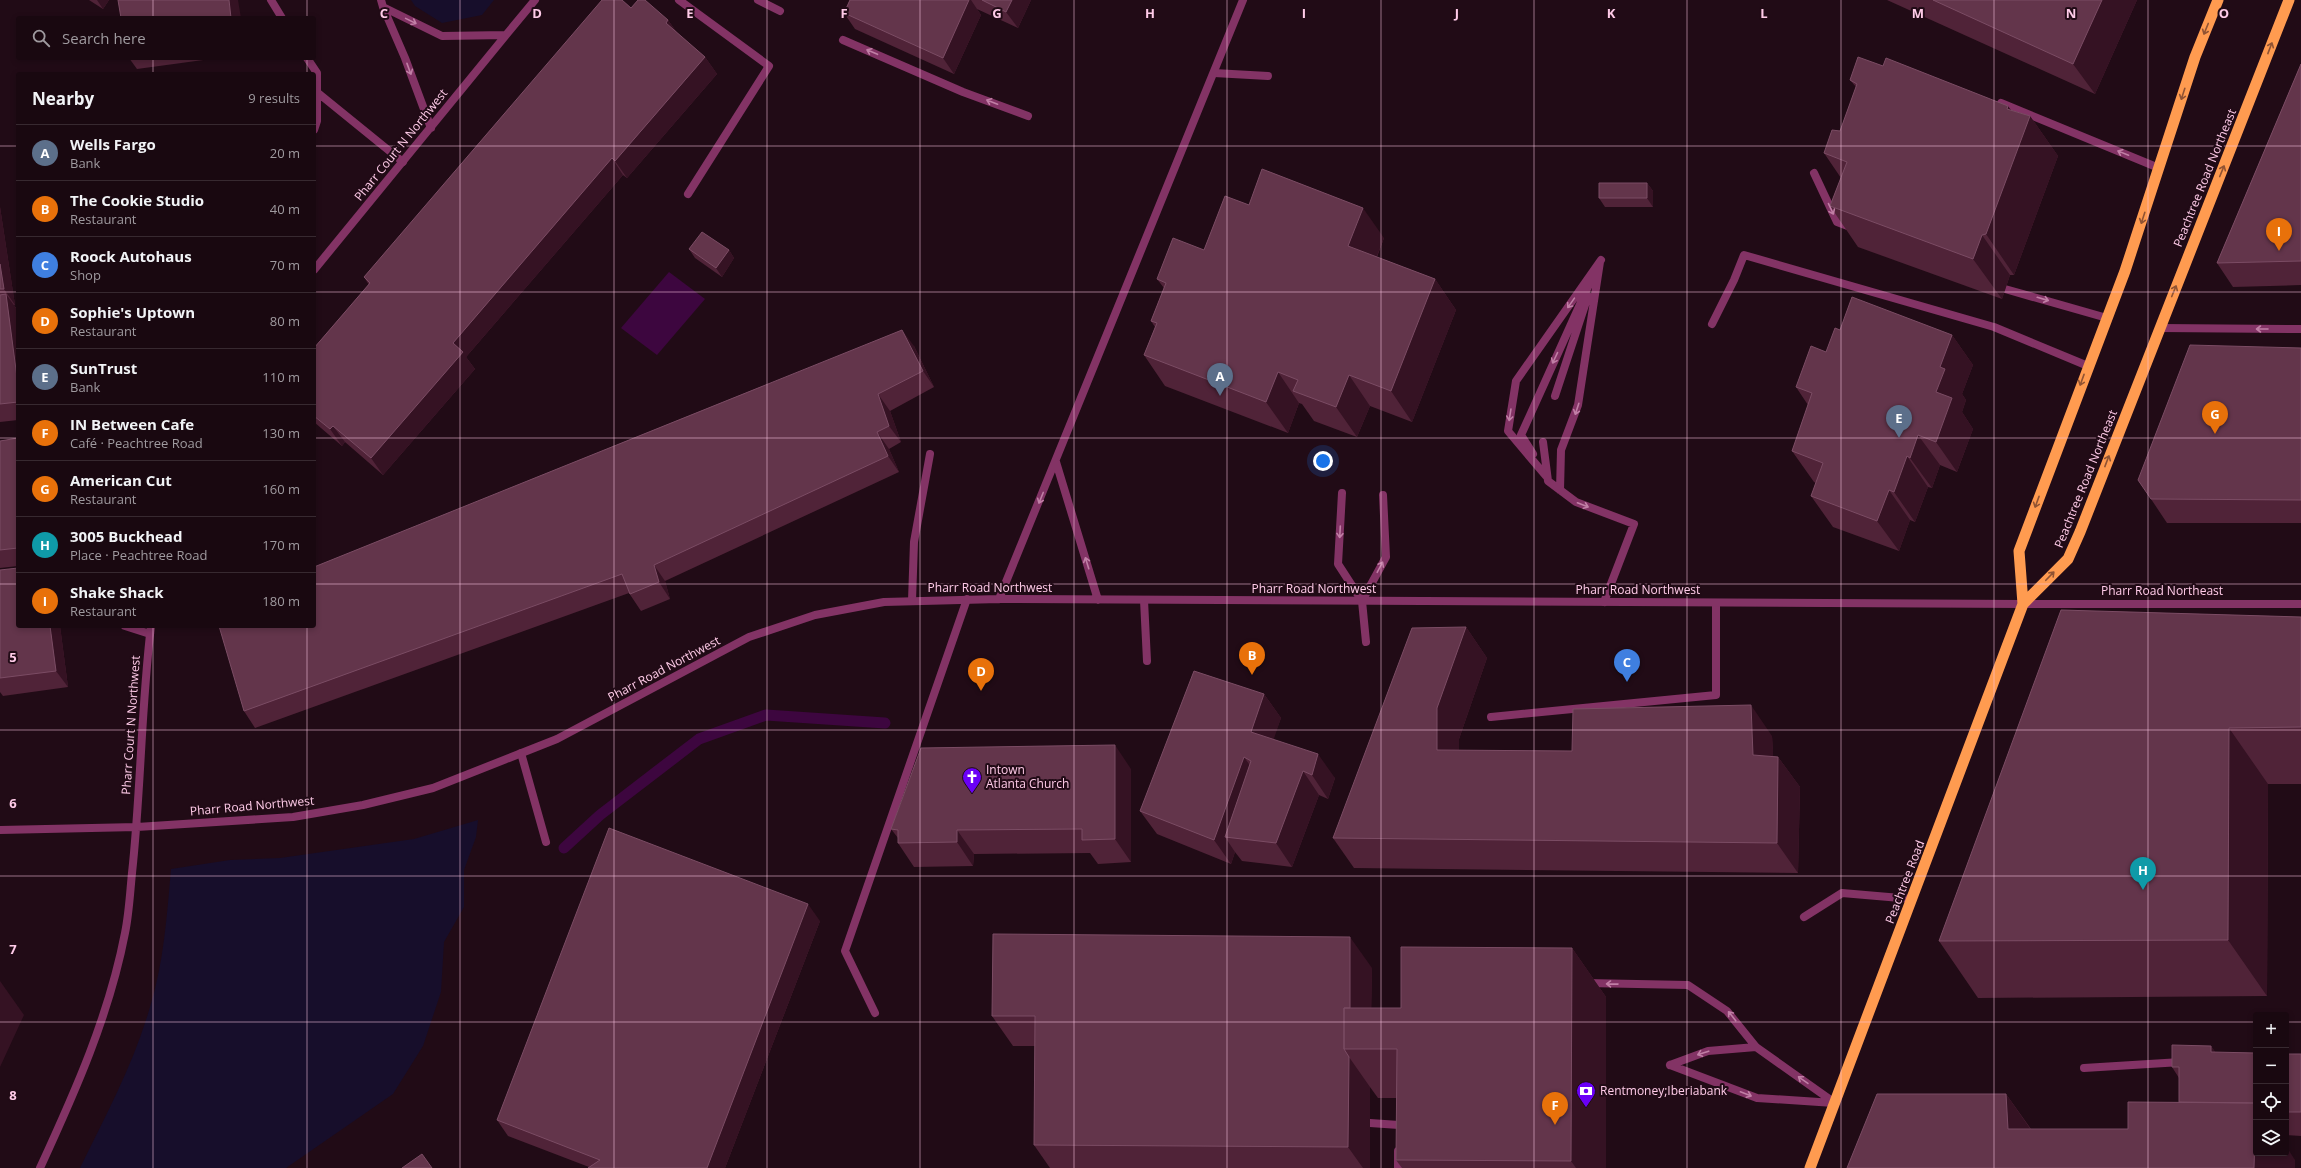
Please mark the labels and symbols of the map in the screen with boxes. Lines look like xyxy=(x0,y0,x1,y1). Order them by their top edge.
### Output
text: C xyxy=(380,4,388,22)
text: D xyxy=(532,4,542,22)
text: E xyxy=(686,4,694,22)
text: F xyxy=(840,4,848,22)
text: G xyxy=(992,4,1002,22)
text: H xyxy=(1145,4,1155,22)
text: I xyxy=(1302,4,1306,22)
text: J xyxy=(1454,4,1459,22)
text: K xyxy=(1607,4,1616,22)
text: L xyxy=(1760,4,1768,22)
text: M xyxy=(1912,4,1924,22)
text: N xyxy=(2066,4,2076,22)
text: O xyxy=(2219,4,2229,22)
one-way arrow xyxy=(405,18,417,25)
one-way arrow xyxy=(2202,22,2210,34)
one-way arrow xyxy=(2267,42,2275,54)
one-way arrow xyxy=(866,48,878,55)
one-way arrow xyxy=(405,63,413,75)
street label: Pharr Court N Northwest xyxy=(350,85,451,204)
one-way arrow xyxy=(2179,88,2186,101)
one-way arrow xyxy=(986,98,998,106)
street label: Peachtree Road Northeast xyxy=(2169,106,2240,249)
one-way arrow xyxy=(2118,148,2130,156)
one-way arrow xyxy=(2218,165,2226,177)
one-way arrow xyxy=(1827,202,1835,214)
one-way arrow xyxy=(2138,212,2146,224)
pin: I xyxy=(2266,218,2292,251)
one-way arrow xyxy=(2171,286,2179,298)
one-way arrow xyxy=(2036,296,2049,304)
one-way arrow xyxy=(1567,297,1575,308)
one-way arrow xyxy=(2256,325,2269,333)
one-way arrow xyxy=(1551,352,1558,364)
pin: A xyxy=(1207,363,1233,396)
one-way arrow xyxy=(2078,374,2086,386)
pin: G xyxy=(2202,401,2228,434)
one-way arrow xyxy=(1573,402,1580,415)
pin: E xyxy=(1886,405,1912,438)
street label: Peachtree Road Northeast xyxy=(2050,407,2121,550)
one-way arrow xyxy=(1506,409,1514,422)
your location xyxy=(1313,451,1333,471)
one-way arrow xyxy=(2104,456,2112,468)
one-way arrow xyxy=(1037,491,1044,503)
one-way arrow xyxy=(2033,496,2040,509)
one-way arrow xyxy=(1576,501,1588,509)
one-way arrow xyxy=(1336,525,1343,538)
one-way arrow xyxy=(1083,556,1090,569)
one-way arrow xyxy=(1377,561,1385,573)
one-way arrow xyxy=(2045,571,2055,581)
street label: Pharr Road Northwest xyxy=(928,579,1052,596)
street label: Pharr Road Northwest xyxy=(1252,580,1376,597)
street label: Pharr Road Northwest xyxy=(1576,581,1700,598)
street label: Pharr Road Northeast xyxy=(2101,582,2223,599)
street label: Pharr Road Northwest xyxy=(605,632,723,705)
pin: B xyxy=(1239,642,1265,675)
text: 5 xyxy=(9,648,17,666)
pin: C xyxy=(1614,649,1640,682)
street label: Pharr Court N Northwest xyxy=(117,655,144,795)
pin: D xyxy=(968,658,994,691)
place label: Intown Atlanta Church xyxy=(986,761,1069,792)
church icon: Intown Atlanta Church xyxy=(961,766,983,794)
street label: Pharr Road Northwest xyxy=(189,792,315,819)
text: 6 xyxy=(9,794,17,812)
street label: Peachtree Road xyxy=(1881,838,1928,926)
pin: H xyxy=(2130,857,2156,890)
text: 7 xyxy=(9,940,17,958)
one-way arrow xyxy=(1606,980,1619,988)
one-way arrow xyxy=(1727,1011,1736,1022)
one-way arrow xyxy=(1698,1049,1710,1057)
one-way arrow xyxy=(1798,1076,1809,1084)
bank icon: Rentmoney;Iberiabank xyxy=(1575,1080,1597,1108)
place label: Rentmoney;Iberiabank xyxy=(1600,1082,1728,1099)
text: 8 xyxy=(9,1086,17,1104)
one-way arrow xyxy=(1739,1090,1751,1098)
pin: F xyxy=(1542,1092,1568,1125)

